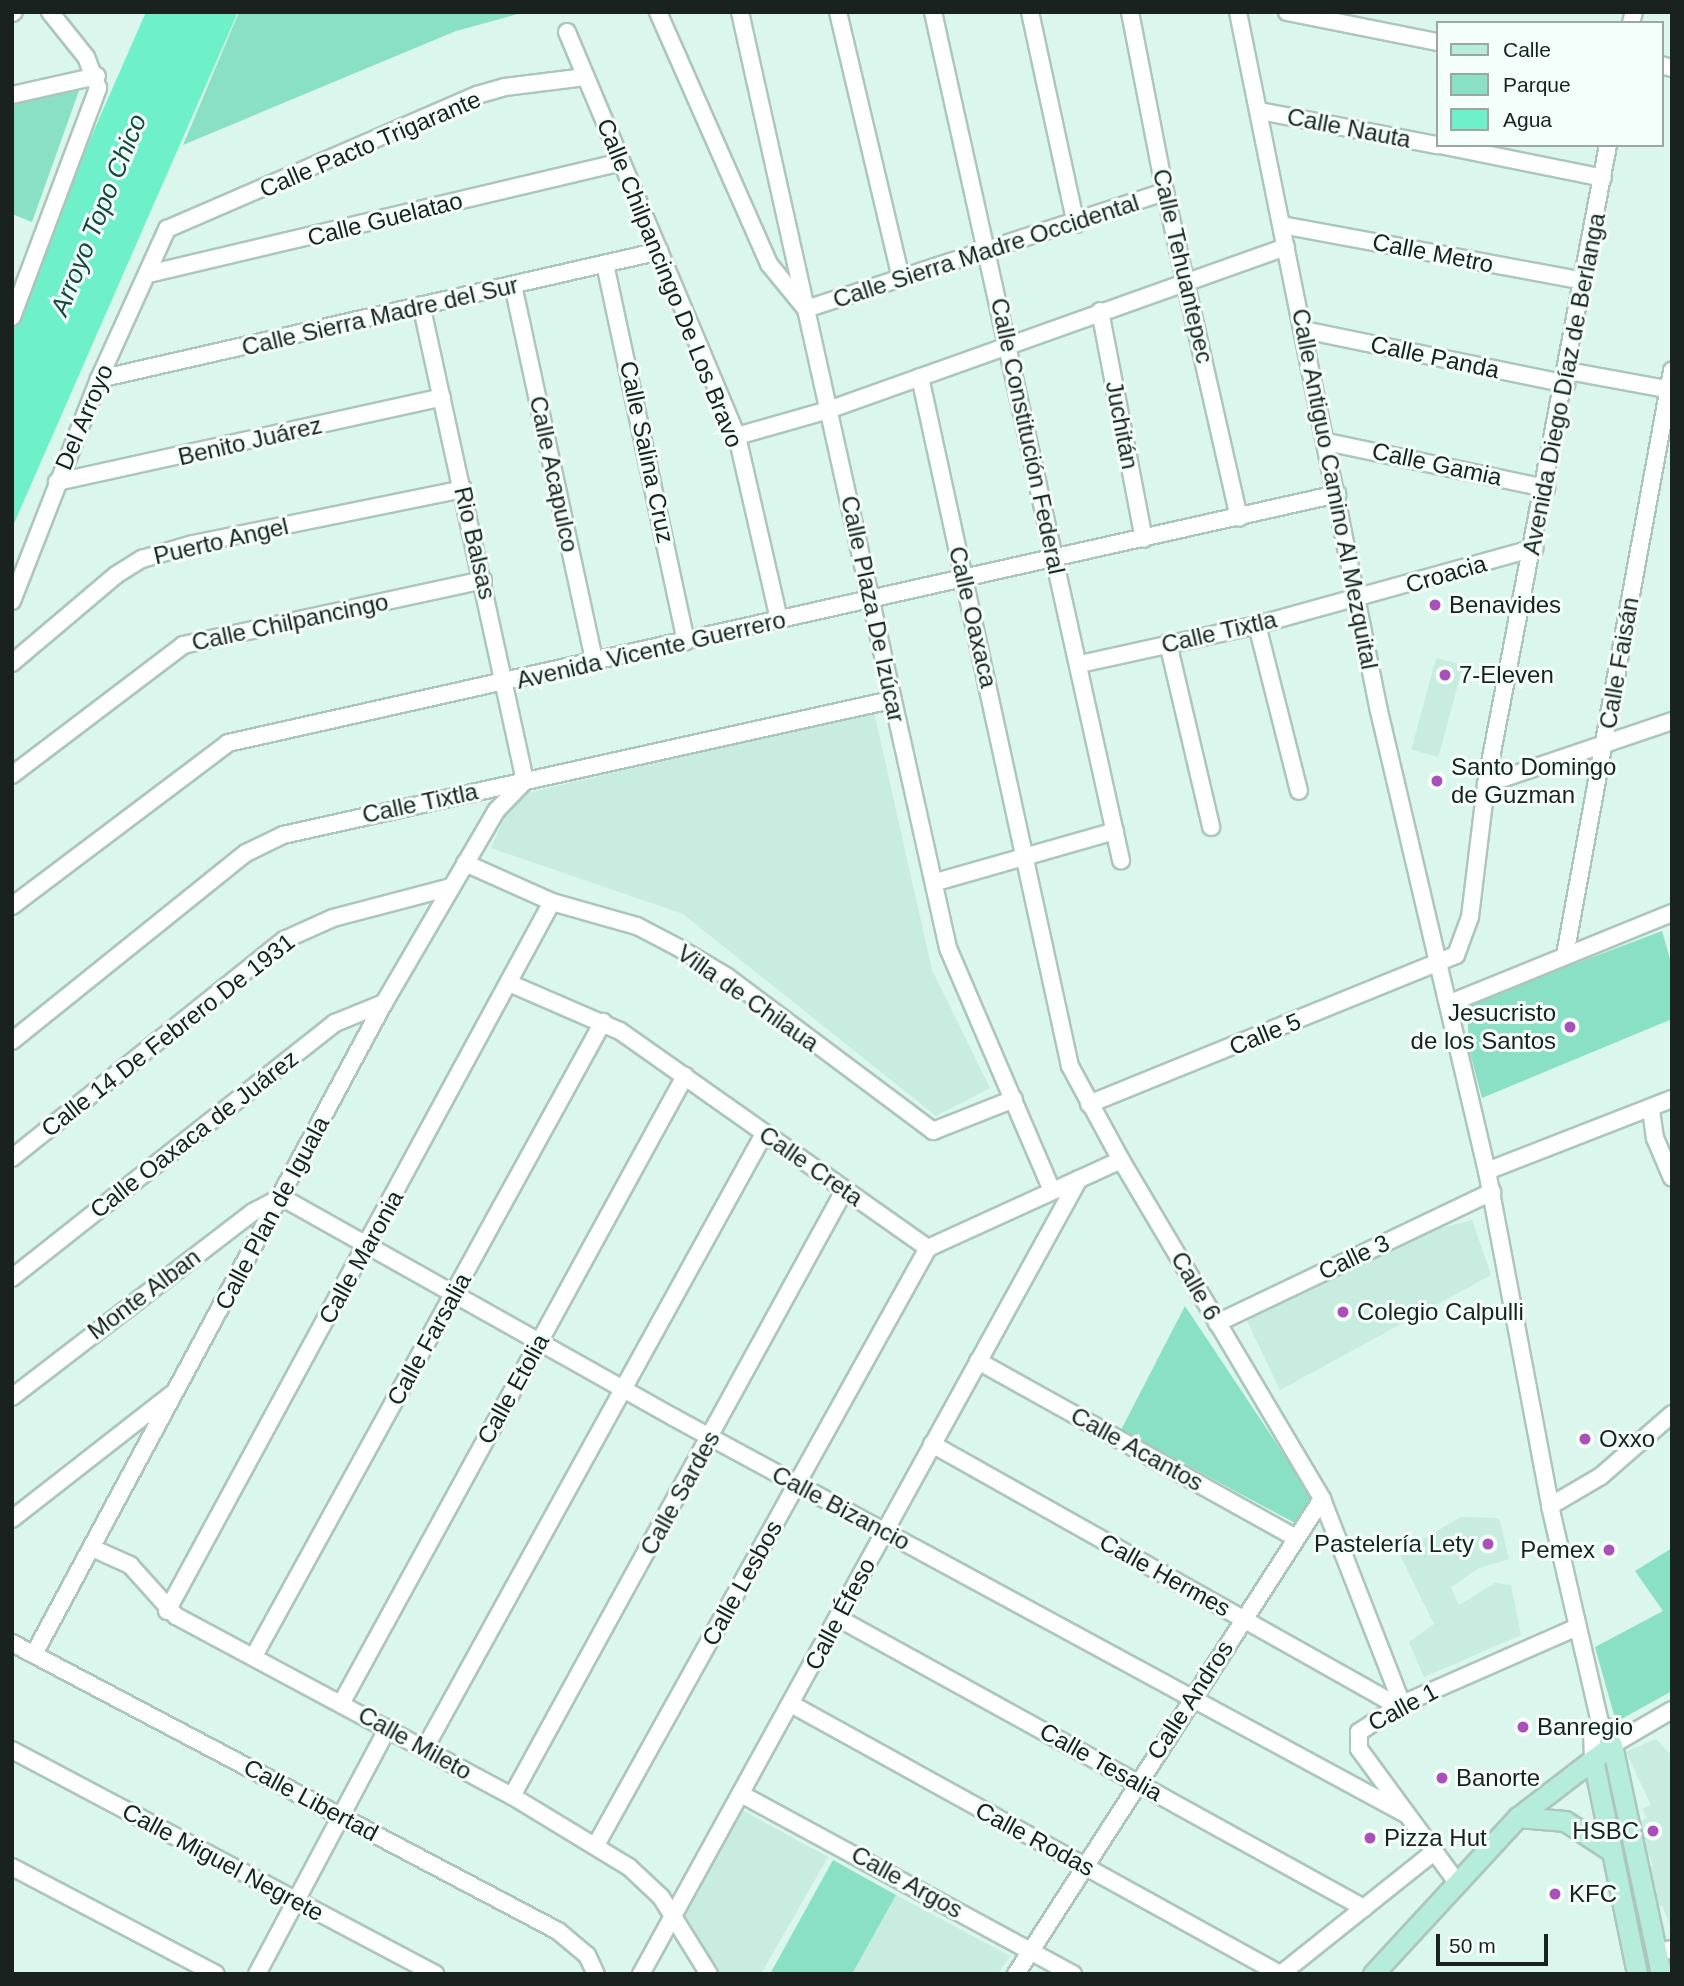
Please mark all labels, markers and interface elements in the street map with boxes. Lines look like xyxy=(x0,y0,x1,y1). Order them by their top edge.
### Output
legend xyxy=(1436,21,1663,147)
text: Calle xyxy=(1503,38,1551,61)
text: Parque xyxy=(1503,73,1571,96)
street label: Calle Pacto Trigarante xyxy=(255,84,485,204)
street label: Calle Nauta xyxy=(1285,102,1413,154)
text: Agua xyxy=(1503,108,1552,131)
water label: Arroyo Topo Chico xyxy=(44,110,154,320)
street label: Calle Chilpancingo De Los Bravo xyxy=(591,114,749,452)
street label: Calle Tehuantepec xyxy=(1147,166,1219,366)
street label: Calle Guelatao xyxy=(304,186,466,252)
street label: Calle Sierra Madre Occidental xyxy=(829,188,1143,314)
street label: Avenida Diego Díaz de Berlanga xyxy=(1517,211,1611,557)
street label: Calle Metro xyxy=(1370,227,1496,279)
street label: Calle Sierra Madre del Sur xyxy=(239,270,521,362)
street label: Calle Constitución Federal xyxy=(985,295,1071,577)
street label: Calle Antiguo Camino Al Mezquital xyxy=(1286,305,1384,673)
street label: Calle Panda xyxy=(1368,329,1502,385)
street label: Calle Salina Cruz xyxy=(614,358,680,546)
street label: Del Arroyo xyxy=(49,359,119,475)
street label: Juchitán xyxy=(1099,378,1145,472)
street label: Calle Acapulco xyxy=(523,393,585,555)
street label: Benito Juárez xyxy=(175,410,325,472)
street label: Calle Gamia xyxy=(1369,436,1505,492)
street label: Rio Balsas xyxy=(448,484,502,602)
street label: Calle Plaza De Izúcar xyxy=(835,493,911,725)
street label: Puerto Angel xyxy=(150,511,292,571)
street label: Calle Oaxaca xyxy=(943,544,1003,690)
street label: Croacia xyxy=(1402,549,1490,599)
street label: Calle Chilpancingo xyxy=(189,587,391,657)
place label: Benavides xyxy=(1449,591,1561,619)
street label: Calle Faisán xyxy=(1593,595,1645,731)
marker: Benavides xyxy=(1427,597,1443,613)
street label: Avenida Vicente Guerrero xyxy=(514,605,788,695)
street label: Calle Tixtla xyxy=(1158,605,1280,659)
place label: 7-Eleven xyxy=(1459,661,1554,689)
marker: 7-Eleven xyxy=(1437,667,1453,683)
place label: Santo Domingo de Guzman xyxy=(1451,753,1616,809)
marker: Santo Domingo de Guzman xyxy=(1429,773,1445,789)
street label: Calle Tixtla xyxy=(359,777,481,829)
street label: Calle 14 De Febrero De 1931 xyxy=(36,927,300,1143)
street label: Villa de Chilaua xyxy=(672,939,824,1057)
place label: Jesucristo de los Santos xyxy=(1411,999,1556,1055)
street label: Calle 5 xyxy=(1225,1007,1305,1061)
marker: Jesucristo de los Santos xyxy=(1562,1019,1578,1035)
street label: Calle Oaxaca de Juárez xyxy=(84,1044,304,1224)
street label: Calle Plan de Iguala xyxy=(209,1111,335,1315)
street label: Calle Creta xyxy=(754,1120,868,1212)
street label: Calle Maronia xyxy=(313,1185,409,1329)
street label: Calle 3 xyxy=(1314,1228,1394,1286)
street label: Monte Alban xyxy=(82,1242,206,1346)
street label: Calle 6 xyxy=(1165,1246,1227,1326)
street label: Calle Farsalia xyxy=(381,1268,477,1410)
place label: Colegio Calpulli xyxy=(1357,1298,1524,1326)
marker: Colegio Calpulli xyxy=(1335,1304,1351,1320)
street label: Calle Etolia xyxy=(471,1329,555,1449)
street label: Calle Acantos xyxy=(1065,1401,1209,1497)
place label: Oxxo xyxy=(1599,1425,1655,1453)
street label: Calle Sardes xyxy=(634,1426,726,1560)
marker: Oxxo xyxy=(1577,1431,1593,1447)
street label: Calle Bizancio xyxy=(767,1460,915,1556)
street label: Calle Lesbos xyxy=(696,1515,788,1651)
street label: Calle Hermes xyxy=(1094,1527,1236,1623)
place label: Pastelería Lety xyxy=(1314,1530,1474,1558)
marker: Pastelería Lety xyxy=(1480,1536,1496,1552)
place label: Pemex xyxy=(1520,1536,1595,1564)
marker: Pemex xyxy=(1601,1542,1617,1558)
street label: Calle Éfeso xyxy=(798,1553,882,1675)
street label: Calle Andros xyxy=(1141,1635,1239,1765)
street label: Calle 1 xyxy=(1363,1677,1443,1737)
street label: Calle Mileto xyxy=(353,1700,477,1786)
place label: Banregio xyxy=(1537,1713,1633,1741)
street label: Calle Tesalia xyxy=(1035,1716,1167,1808)
marker: Banregio xyxy=(1515,1719,1531,1735)
street label: Calle Libertad xyxy=(239,1753,383,1847)
place label: Banorte xyxy=(1456,1764,1540,1792)
marker: Banorte xyxy=(1434,1770,1450,1786)
street label: Calle Rodas xyxy=(971,1796,1099,1882)
street label: Calle Miguel Negrete xyxy=(117,1797,329,1927)
place label: HSBC xyxy=(1572,1817,1639,1845)
marker: HSBC xyxy=(1645,1823,1661,1839)
place label: Pizza Hut xyxy=(1384,1824,1487,1852)
marker: Pizza Hut xyxy=(1362,1830,1378,1846)
street label: Calle Argos xyxy=(846,1839,968,1925)
place label: KFC xyxy=(1569,1880,1617,1908)
marker: KFC xyxy=(1547,1886,1563,1902)
scale bar xyxy=(1439,1920,1551,1964)
text: 50 m xyxy=(1449,1934,1496,1957)

